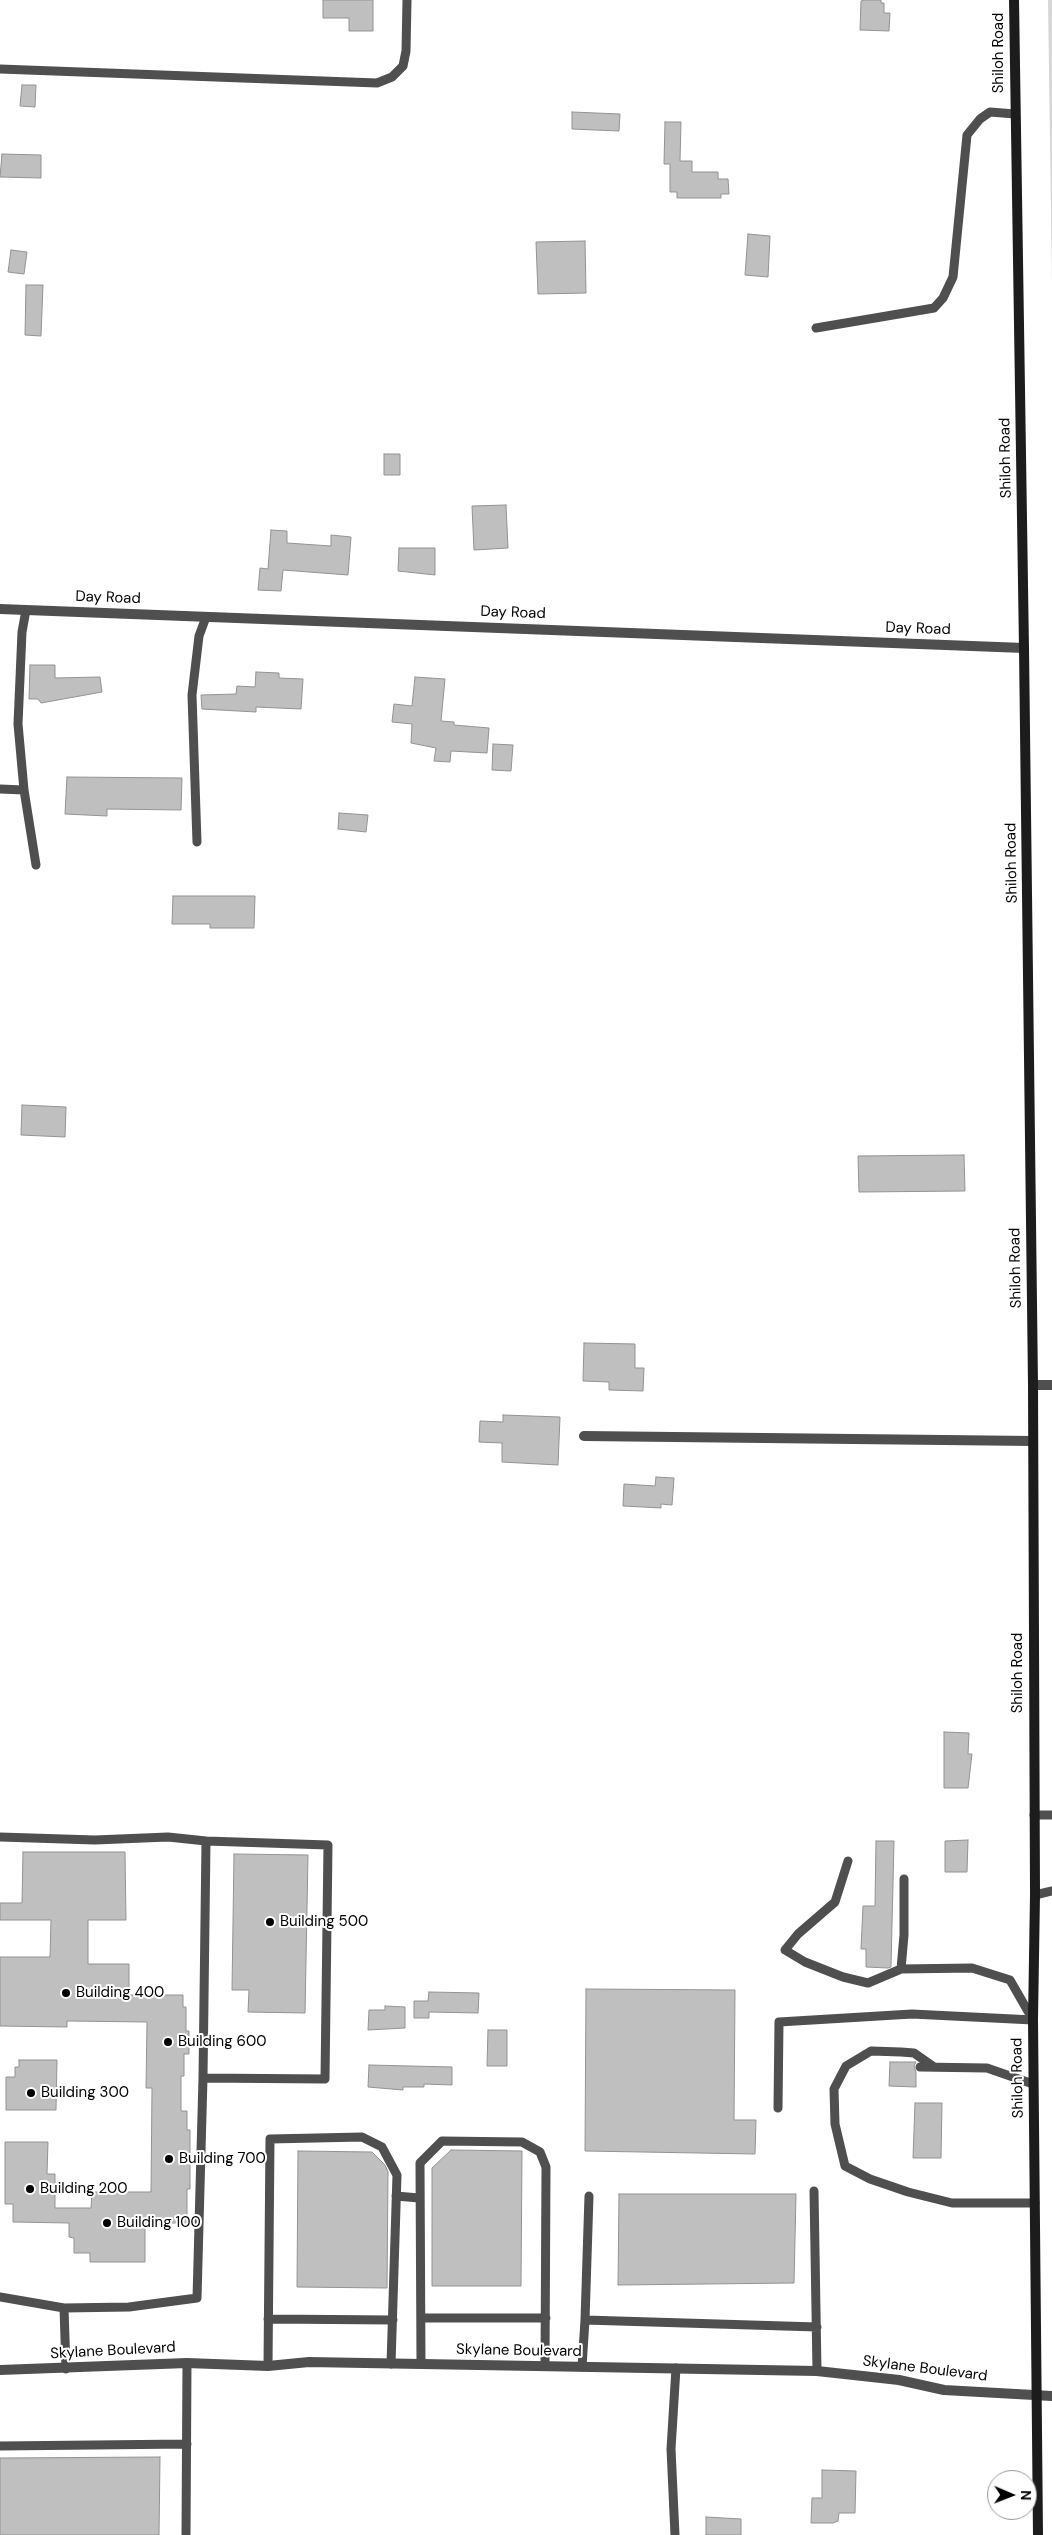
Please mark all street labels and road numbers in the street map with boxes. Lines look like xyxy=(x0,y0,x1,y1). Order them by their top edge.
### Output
street label: Shiloh Road xyxy=(990,13,1008,93)
street label: Shiloh Road xyxy=(996,417,1016,499)
street label: Day Road xyxy=(75,588,141,608)
street label: Day Road xyxy=(480,603,546,623)
street label: Day Road xyxy=(885,619,951,639)
street label: Shiloh Road xyxy=(1002,822,1022,904)
street label: Shiloh Road xyxy=(1006,1227,1026,1309)
street label: Shiloh Road xyxy=(1009,1633,1027,1713)
street label: Shiloh Road xyxy=(1008,2037,1028,2119)
street label: Skylane Boulevard xyxy=(50,2339,176,2363)
street label: Skylane Boulevard xyxy=(456,2341,582,2361)
street label: Skylane Boulevard xyxy=(862,2352,988,2386)

